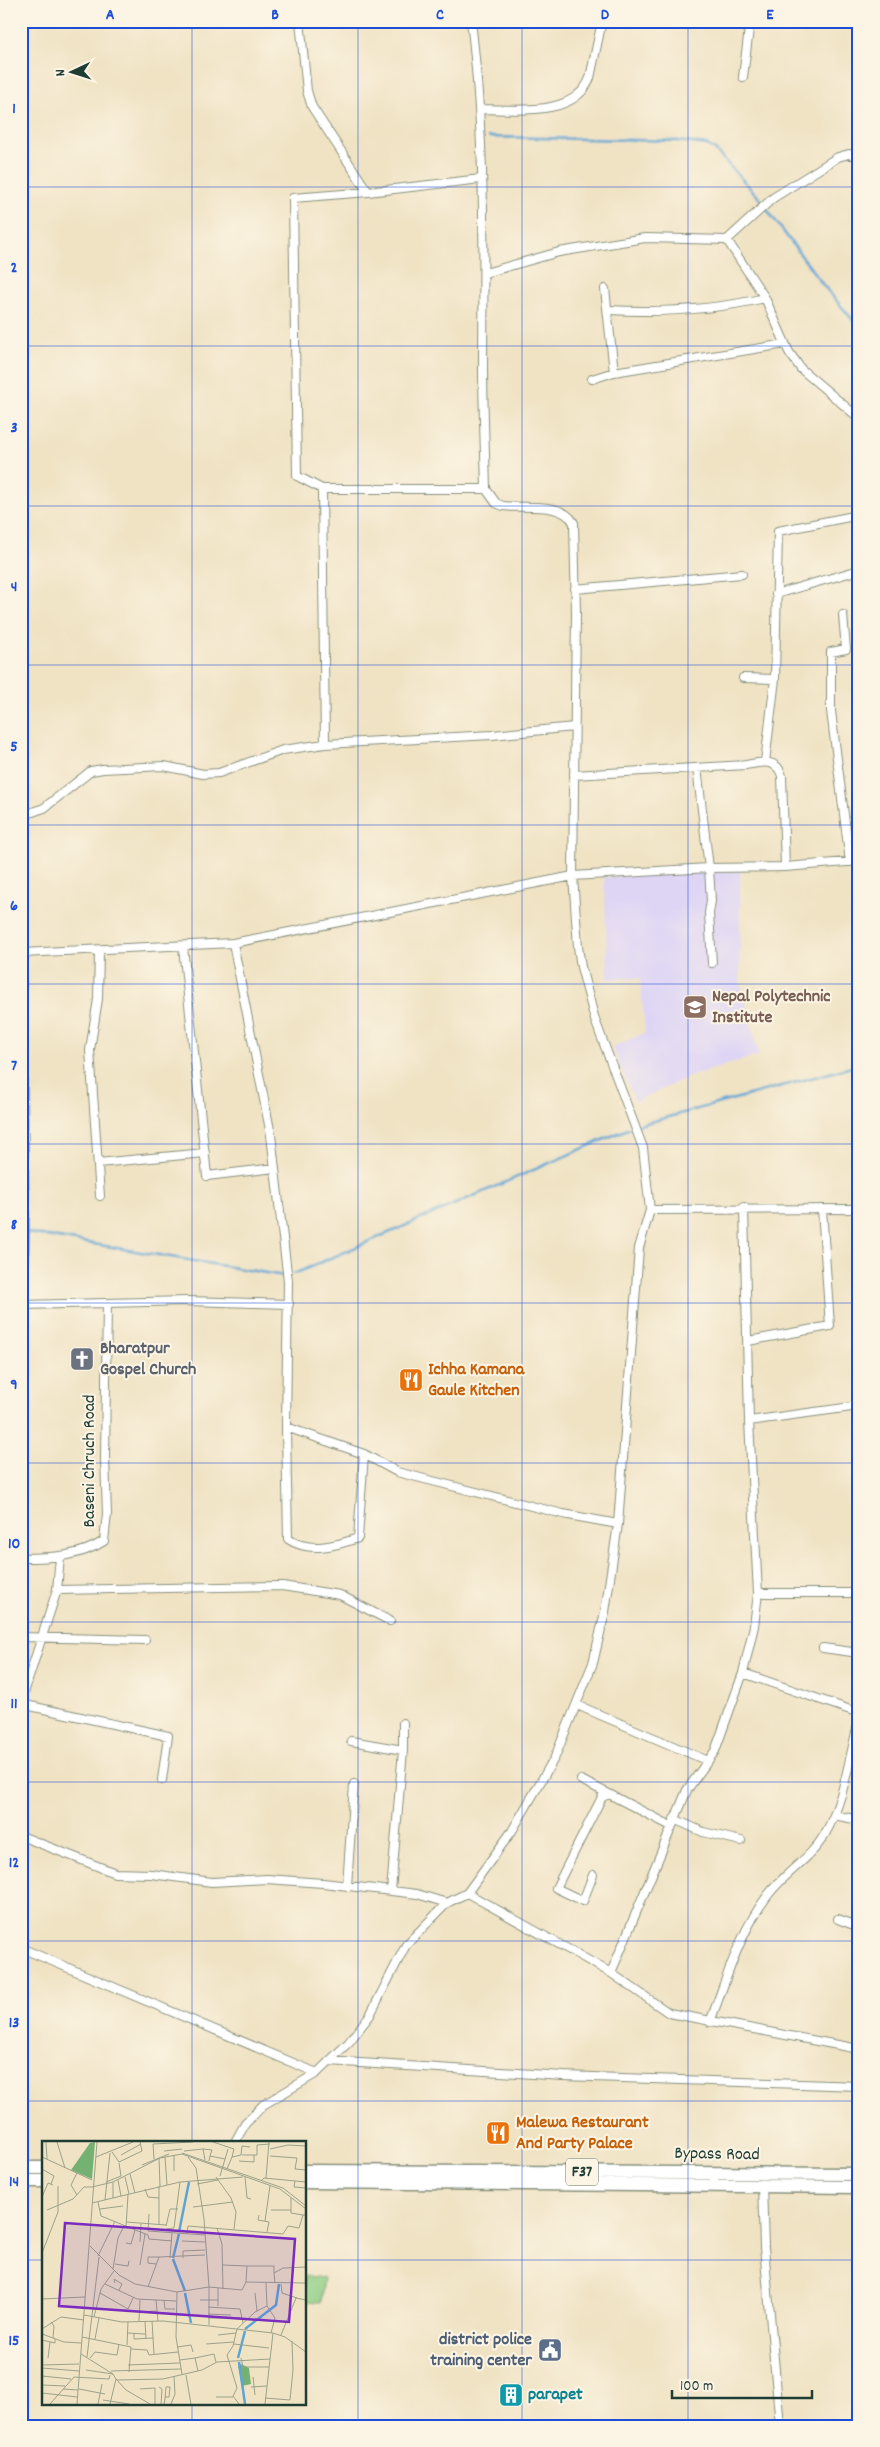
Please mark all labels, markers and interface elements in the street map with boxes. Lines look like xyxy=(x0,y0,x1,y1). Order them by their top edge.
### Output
text: A xyxy=(106,4,115,27)
text: B xyxy=(271,4,279,27)
text: C xyxy=(436,4,444,27)
text: D xyxy=(601,4,610,27)
text: E xyxy=(766,4,774,27)
north arrow xyxy=(48,48,98,98)
text: N xyxy=(51,69,71,77)
text: 1 xyxy=(12,98,16,121)
text: 2 xyxy=(11,257,18,280)
text: 3 xyxy=(10,417,18,440)
text: 4 xyxy=(11,576,17,599)
text: 5 xyxy=(10,736,18,759)
text: 6 xyxy=(10,895,18,918)
place label: Nepal Polytechnic Institute xyxy=(712,985,831,1031)
school or university icon: Nepal Polytechnic Institute xyxy=(682,994,708,1020)
text: 7 xyxy=(11,1055,17,1078)
text: 8 xyxy=(11,1214,18,1237)
place label: Bharatpur Gospel Church xyxy=(100,1337,196,1383)
church icon: Bharatpur Gospel Church xyxy=(69,1346,95,1372)
place label: Ichha Kamana Gaule Kitchen xyxy=(428,1358,525,1404)
restaurant icon: Ichha Kamana Gaule Kitchen xyxy=(398,1367,424,1393)
text: 9 xyxy=(10,1374,18,1397)
street label: Baseni Chruch Road xyxy=(78,1394,103,1528)
text: 10 xyxy=(8,1533,20,1556)
text: 11 xyxy=(10,1693,18,1716)
text: 12 xyxy=(9,1852,19,1875)
text: 13 xyxy=(9,2012,19,2035)
place label: Malewa Restaurant And Party Palace xyxy=(516,2111,649,2157)
restaurant icon: Malewa Restaurant And Party Palace xyxy=(485,2120,511,2146)
inset map xyxy=(42,2141,306,2404)
street label: Bypass Road xyxy=(674,2142,760,2168)
road number: F37 xyxy=(566,2158,598,2186)
text: 14 xyxy=(9,2171,19,2194)
place label: district police training center xyxy=(430,2328,532,2374)
text: 15 xyxy=(9,2330,19,2353)
public building icon: district police training center xyxy=(537,2337,563,2363)
scale bar xyxy=(672,2367,812,2399)
text: 100 m xyxy=(680,2376,713,2398)
building icon: parapet xyxy=(498,2382,524,2408)
place label: parapet xyxy=(528,2383,583,2408)

